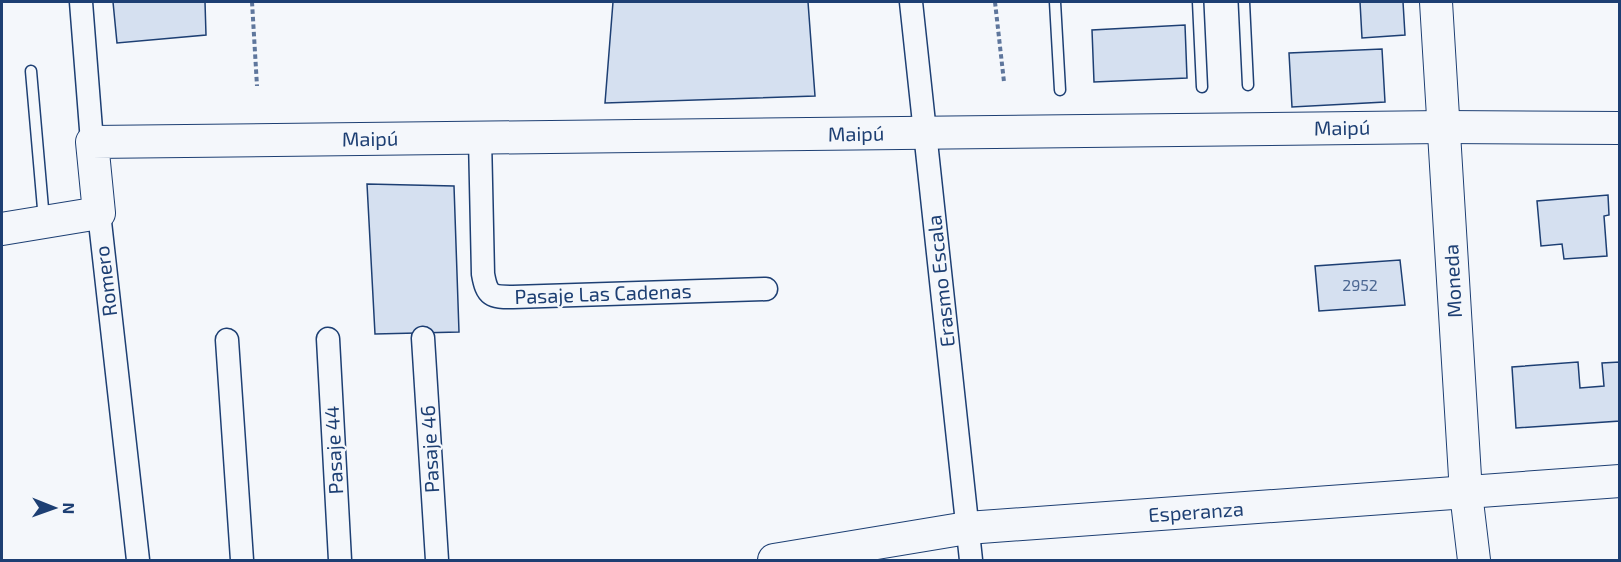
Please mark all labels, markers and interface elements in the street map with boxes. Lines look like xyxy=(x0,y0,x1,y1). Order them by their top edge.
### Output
street label: Maipú xyxy=(1314,115,1370,139)
street label: Maipú xyxy=(828,121,884,145)
street label: Maipú xyxy=(342,126,398,150)
street label: Erasmo Escala xyxy=(921,214,959,348)
street label: Romero xyxy=(89,244,121,318)
street label: Moneda xyxy=(1438,244,1466,318)
house number: 2952 xyxy=(1342,275,1378,294)
street label: Pasaje Las Cadenas xyxy=(514,278,692,308)
street label: Pasaje 44 xyxy=(319,405,347,495)
street label: Pasaje 46 xyxy=(415,405,443,494)
north arrow xyxy=(24,478,84,538)
street label: Esperanza xyxy=(1147,496,1244,526)
text: N xyxy=(60,502,79,514)

